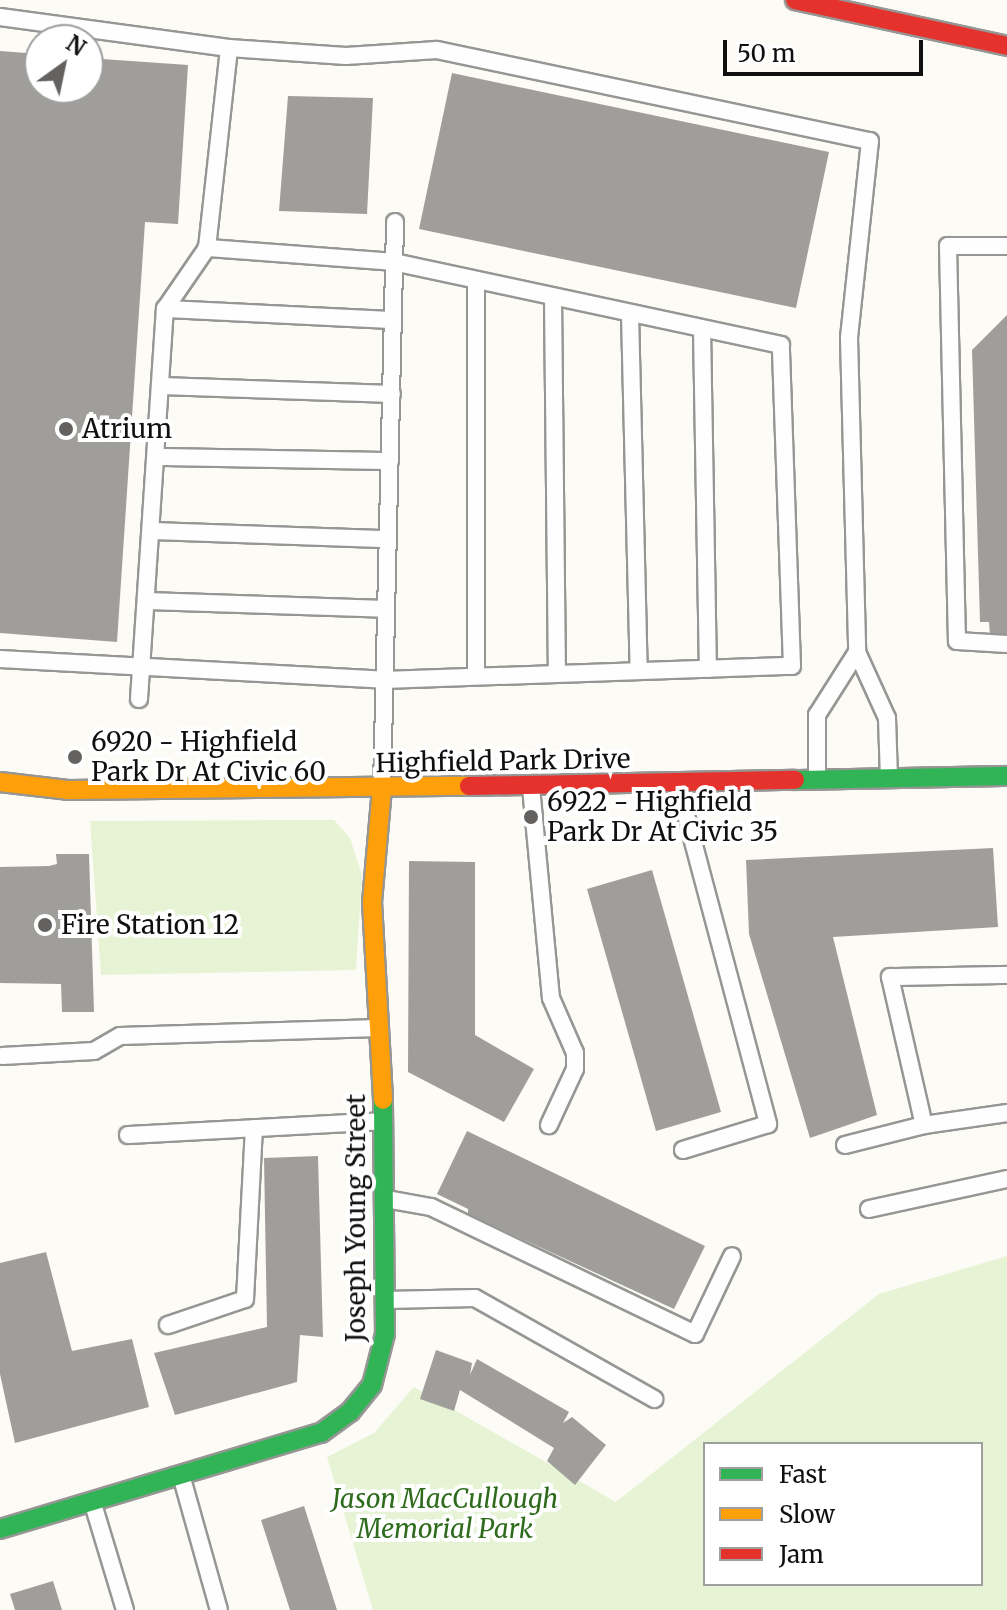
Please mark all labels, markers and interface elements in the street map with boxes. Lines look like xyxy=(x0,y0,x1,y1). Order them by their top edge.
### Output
north arrow xyxy=(24,24,104,104)
scale bar xyxy=(727,24,927,74)
text: N xyxy=(61,29,91,62)
text: 50 m xyxy=(737,38,796,69)
place label: Atrium xyxy=(82,413,172,445)
marker: Atrium xyxy=(57,420,75,438)
place label: 6920 - Highfield Park Dr At Civic 60 xyxy=(91,726,326,788)
street label: Highfield Park Drive xyxy=(375,743,631,779)
marker: 6920 - Highfield Park Dr At Civic 60 xyxy=(66,748,84,766)
place label: 6922 - Highfield Park Dr At Civic 35 xyxy=(547,786,778,848)
marker: 6922 - Highfield Park Dr At Civic 35 xyxy=(522,808,540,826)
place label: Fire Station 12 xyxy=(61,909,239,941)
marker: Fire Station 12 xyxy=(36,916,54,934)
street label: Joseph Young Street xyxy=(340,1094,372,1342)
legend xyxy=(703,1442,983,1586)
text: Fast xyxy=(779,1459,827,1490)
park label: Jason MacCullough Memorial Park xyxy=(332,1483,558,1544)
text: Slow xyxy=(779,1499,835,1530)
text: Jam xyxy=(779,1539,824,1570)

